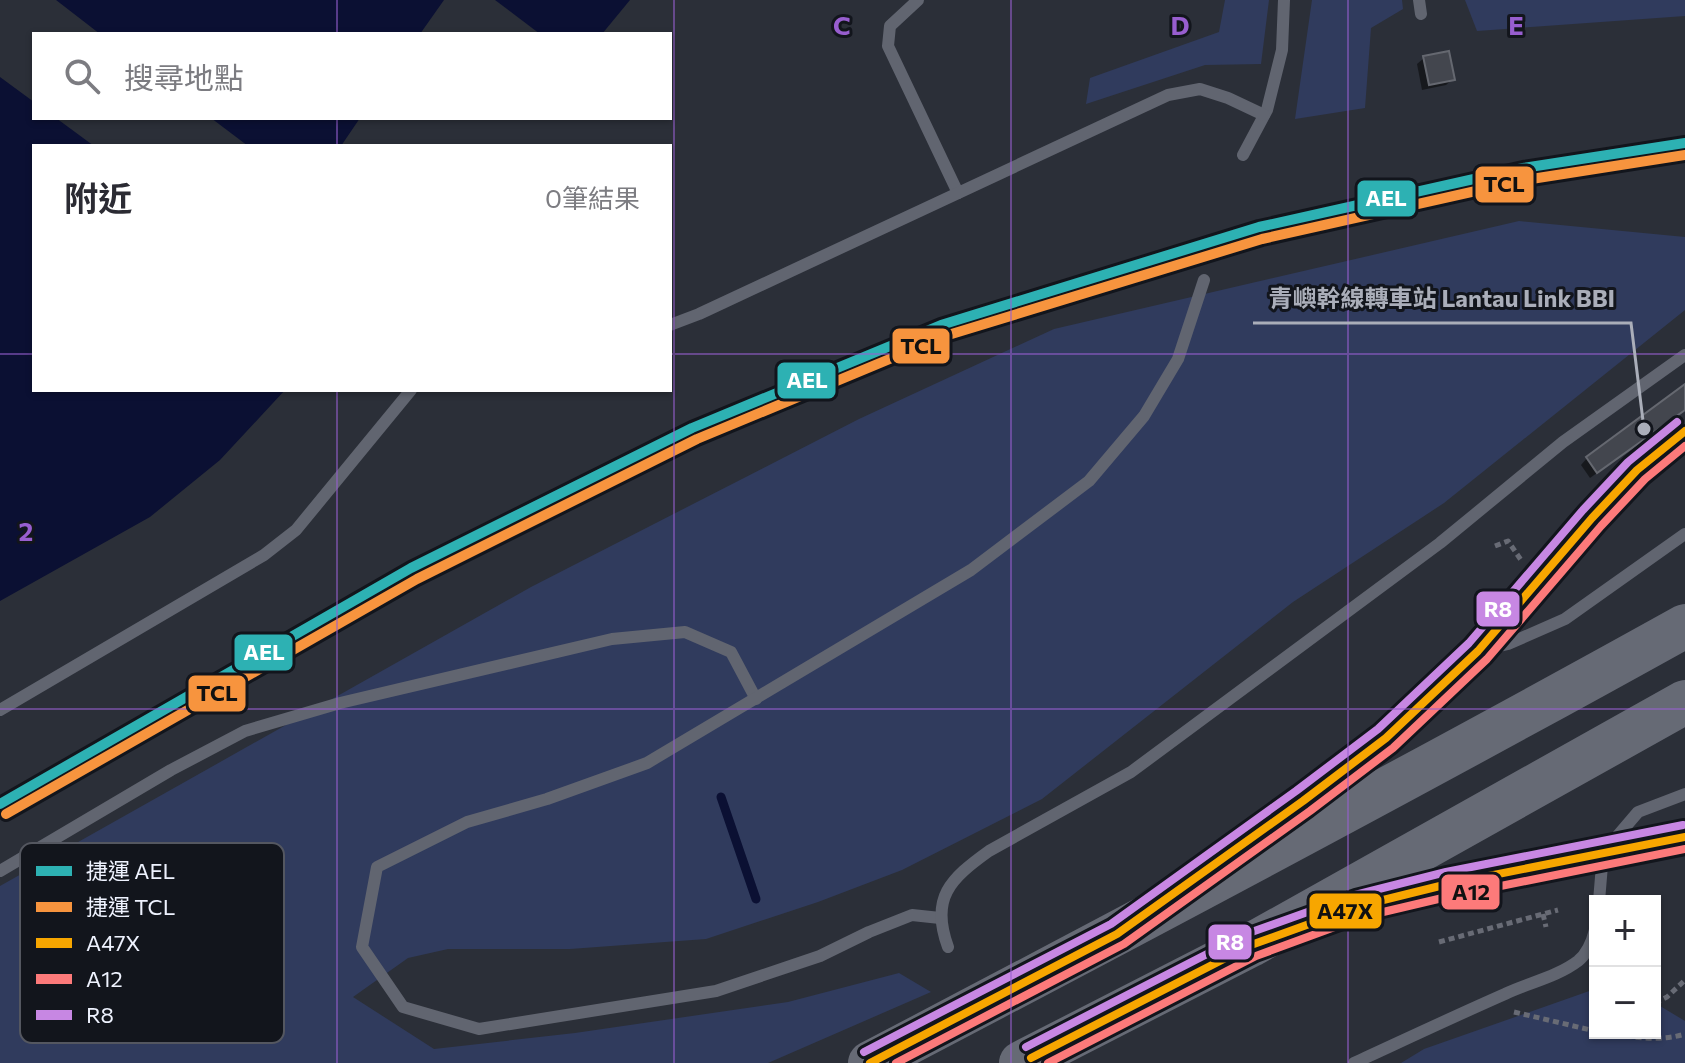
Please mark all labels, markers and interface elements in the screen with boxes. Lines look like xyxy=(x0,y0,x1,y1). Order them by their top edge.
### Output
text: C xyxy=(833,9,851,40)
text: D xyxy=(1170,9,1190,40)
text: E xyxy=(1508,9,1524,40)
search box xyxy=(32,32,672,120)
icon: search xyxy=(60,54,104,98)
text: 搜尋地點 xyxy=(124,58,244,95)
line badge: TCL xyxy=(1474,165,1535,204)
text: TCL xyxy=(1483,170,1525,197)
text: 附近 xyxy=(64,176,132,218)
line badge: AEL xyxy=(1356,179,1417,218)
text: 0筆結果 xyxy=(545,182,640,213)
text: AEL xyxy=(1365,184,1407,211)
callout: 青嶼幹線轉車站 Lantau Link BBI xyxy=(1253,275,1631,323)
text: 青嶼幹線轉車站 Lantau Link BBI xyxy=(1269,283,1615,312)
line badge: TCL xyxy=(891,327,951,365)
text: TCL xyxy=(900,332,942,359)
line badge: AEL xyxy=(776,361,837,400)
text: AEL xyxy=(786,366,828,393)
text: 2 xyxy=(19,515,33,546)
line badge: R8 xyxy=(1475,590,1521,628)
text: R8 xyxy=(1484,595,1512,622)
line badge: AEL xyxy=(233,633,294,672)
text: AEL xyxy=(243,638,285,665)
line badge: TCL xyxy=(187,674,247,713)
text: TCL xyxy=(196,679,238,706)
legend xyxy=(20,843,284,1043)
text: 捷運 AEL xyxy=(86,857,175,884)
line badge: A12 xyxy=(1440,873,1501,911)
text: A12 xyxy=(1452,878,1490,905)
line badge: A47X xyxy=(1308,892,1383,930)
text: 捷運 TCL xyxy=(86,893,175,920)
map controls xyxy=(1589,895,1661,1039)
button: + xyxy=(1589,895,1661,967)
text: A47X xyxy=(1317,897,1374,924)
line badge: R8 xyxy=(1207,923,1253,961)
text: R8 xyxy=(1216,928,1244,955)
text: A47X xyxy=(86,929,141,956)
text: A12 xyxy=(86,965,123,992)
button: − xyxy=(1589,967,1661,1039)
text: R8 xyxy=(86,1001,114,1028)

